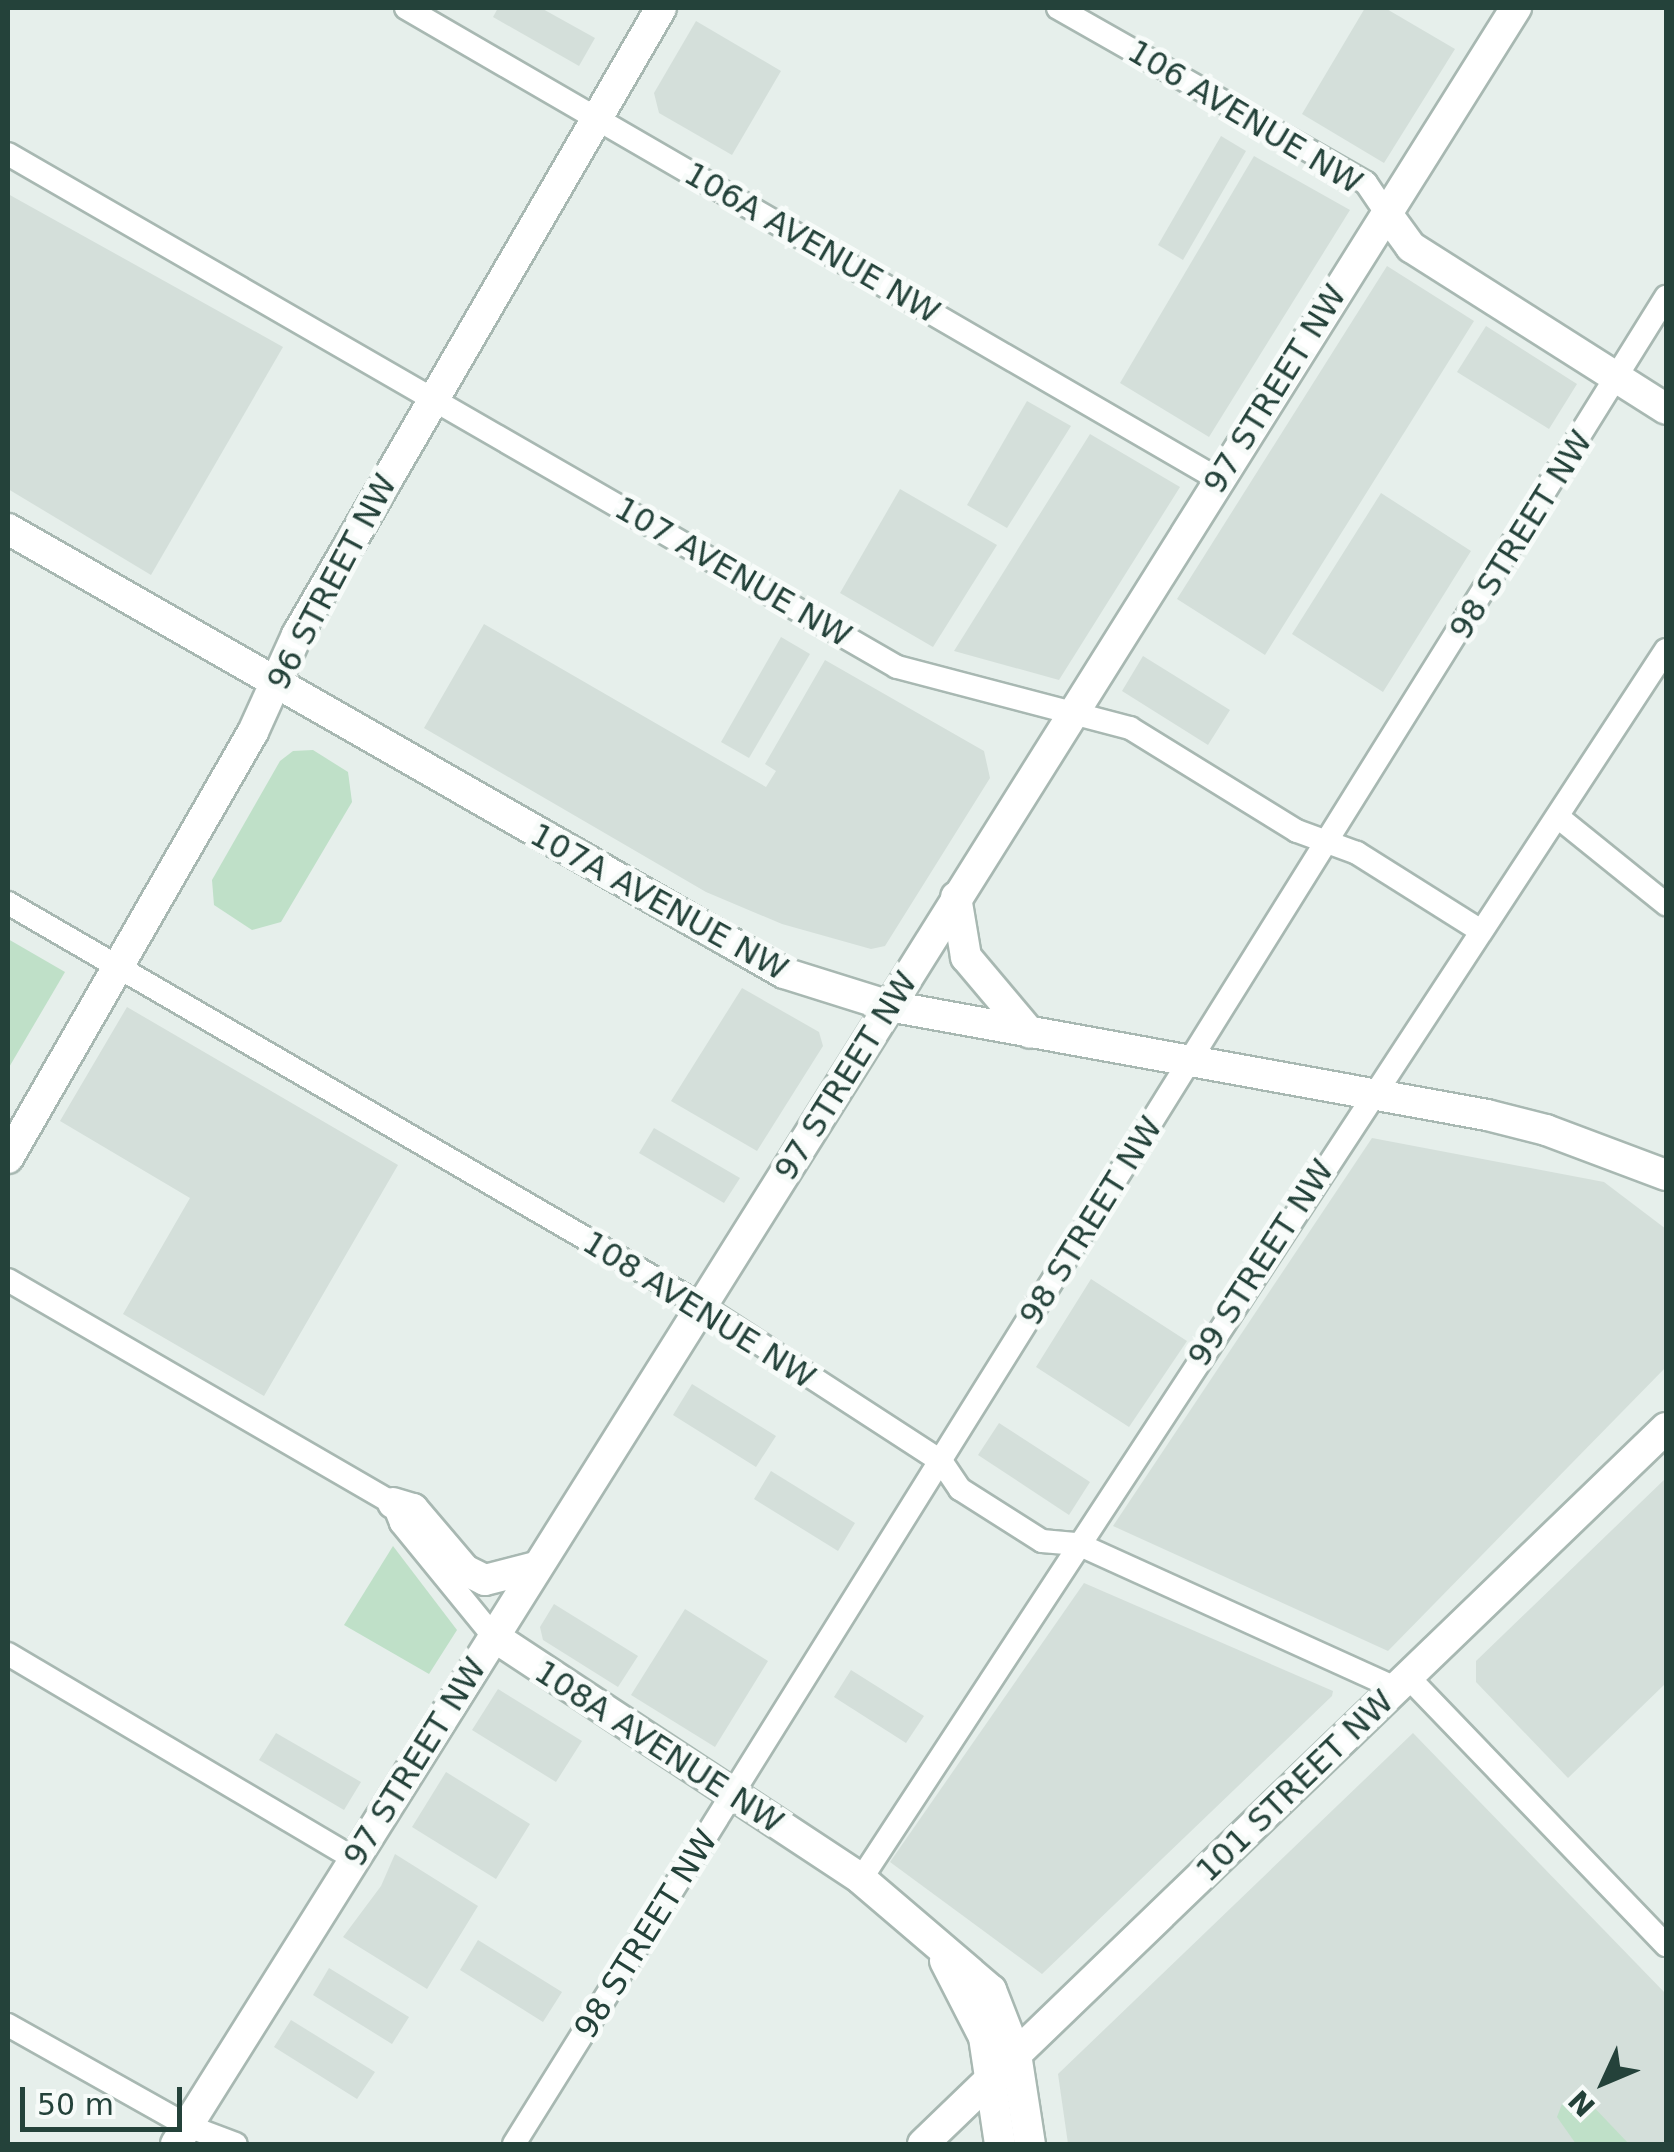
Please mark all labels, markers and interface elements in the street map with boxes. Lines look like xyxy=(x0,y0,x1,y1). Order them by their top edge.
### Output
street label: 106 AVENUE NW xyxy=(1121,32,1369,202)
street label: 106A AVENUE NW xyxy=(678,154,946,332)
street label: 97 STREET NW xyxy=(1195,278,1355,500)
street label: 98 STREET NW xyxy=(1441,424,1601,646)
street label: 96 STREET NW xyxy=(259,468,405,696)
street label: 107 AVENUE NW xyxy=(608,489,858,655)
street label: 107A AVENUE NW xyxy=(524,815,794,989)
street label: 97 STREET NW xyxy=(766,965,926,1187)
street label: 98 STREET NW xyxy=(1011,1110,1171,1332)
street label: 99 STREET NW xyxy=(1180,1152,1342,1374)
street label: 108 AVENUE NW xyxy=(576,1223,822,1397)
street label: 97 STREET NW xyxy=(335,1651,495,1873)
street label: 108A AVENUE NW xyxy=(528,1652,790,1842)
street label: 101 STREET NW xyxy=(1188,1682,1402,1890)
street label: 98 STREET NW xyxy=(566,1823,726,2045)
north arrow xyxy=(1554,2032,1654,2132)
scale bar xyxy=(25,2067,188,2129)
text: N xyxy=(1562,2083,1602,2123)
text: 50 m xyxy=(37,2087,114,2122)

